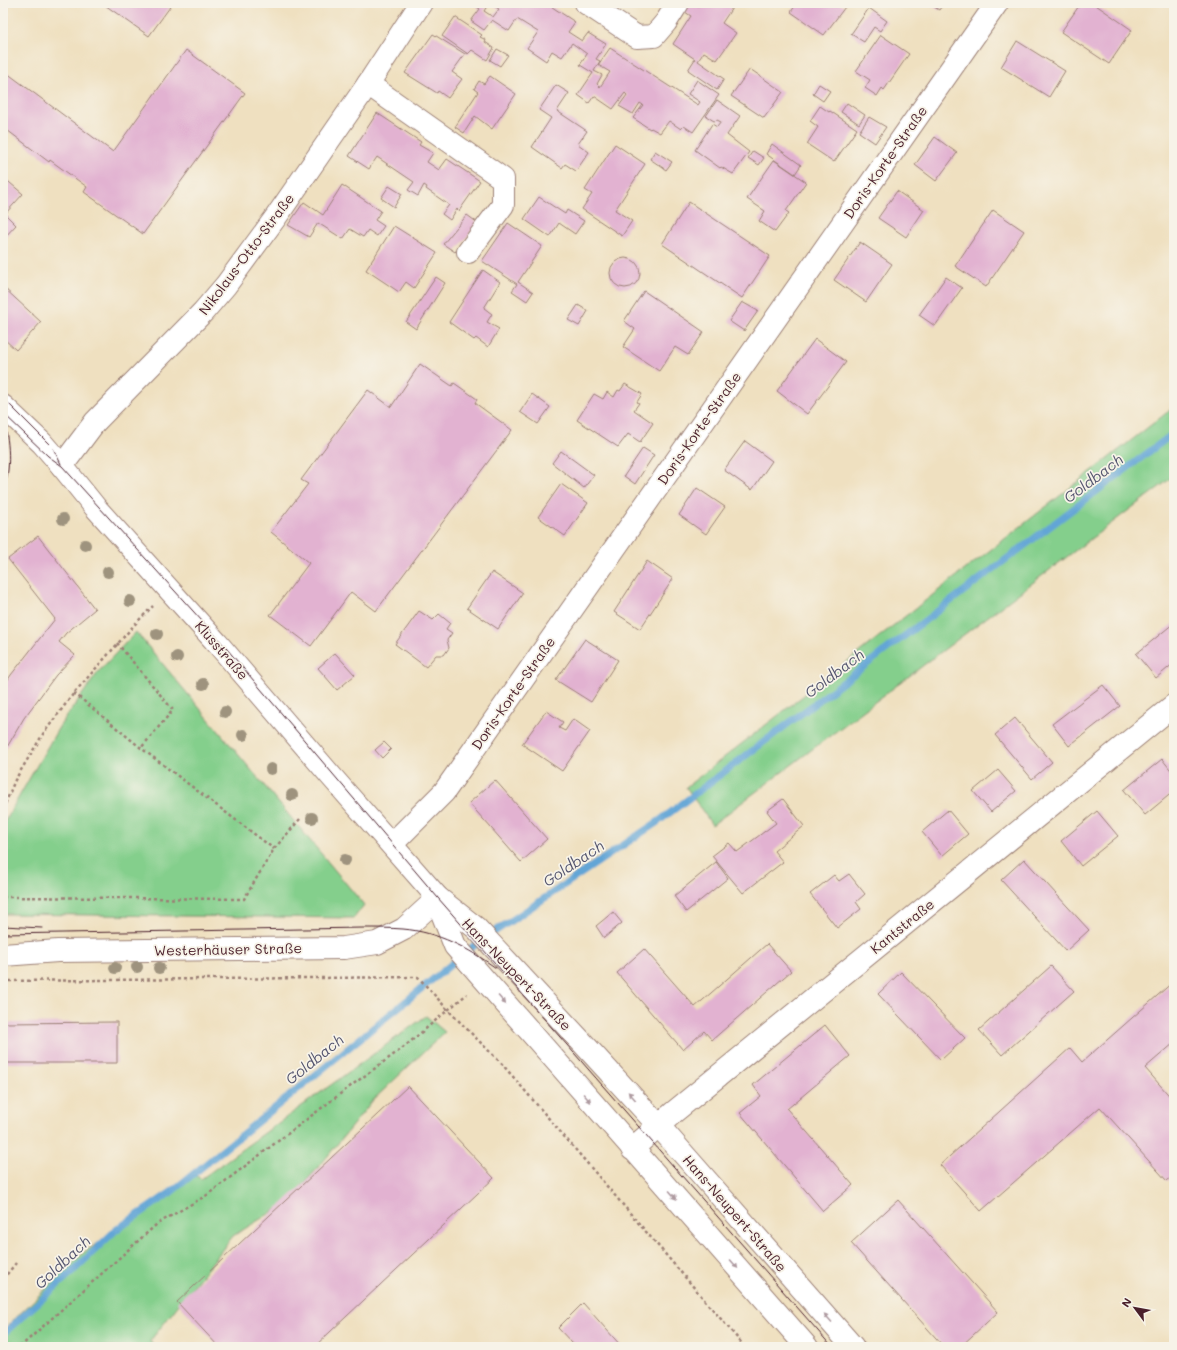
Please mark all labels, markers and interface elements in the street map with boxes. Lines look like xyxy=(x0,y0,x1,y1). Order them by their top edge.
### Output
street label: Doris-Korte-Straße xyxy=(839,102,931,222)
street label: Nikolaus-Otto-Straße xyxy=(194,189,298,319)
street label: Doris-Korte-Straße xyxy=(653,368,745,488)
water label: Goldbach xyxy=(1059,449,1127,507)
street label: Klusstraße xyxy=(191,616,253,684)
street label: Doris-Korte-Straße xyxy=(467,633,559,753)
water label: Goldbach xyxy=(800,644,868,702)
water label: Goldbach xyxy=(539,835,607,891)
street label: Kantstraße xyxy=(866,894,938,958)
street label: Hans-Neupert-Straße xyxy=(458,914,576,1034)
street label: Westerhäuser Straße xyxy=(154,938,302,960)
one-way arrow xyxy=(497,995,506,1005)
water label: Goldbach xyxy=(281,1029,347,1089)
one-way arrow xyxy=(627,1091,637,1101)
one-way arrow xyxy=(583,1092,592,1103)
street label: Hans-Neupert-Straße xyxy=(679,1150,791,1276)
one-way arrow xyxy=(669,1190,678,1201)
water label: Goldbach xyxy=(30,1231,94,1293)
one-way arrow xyxy=(729,1259,738,1270)
north arrow xyxy=(1115,1288,1155,1328)
text: N xyxy=(1118,1295,1135,1310)
one-way arrow xyxy=(823,1313,832,1323)

